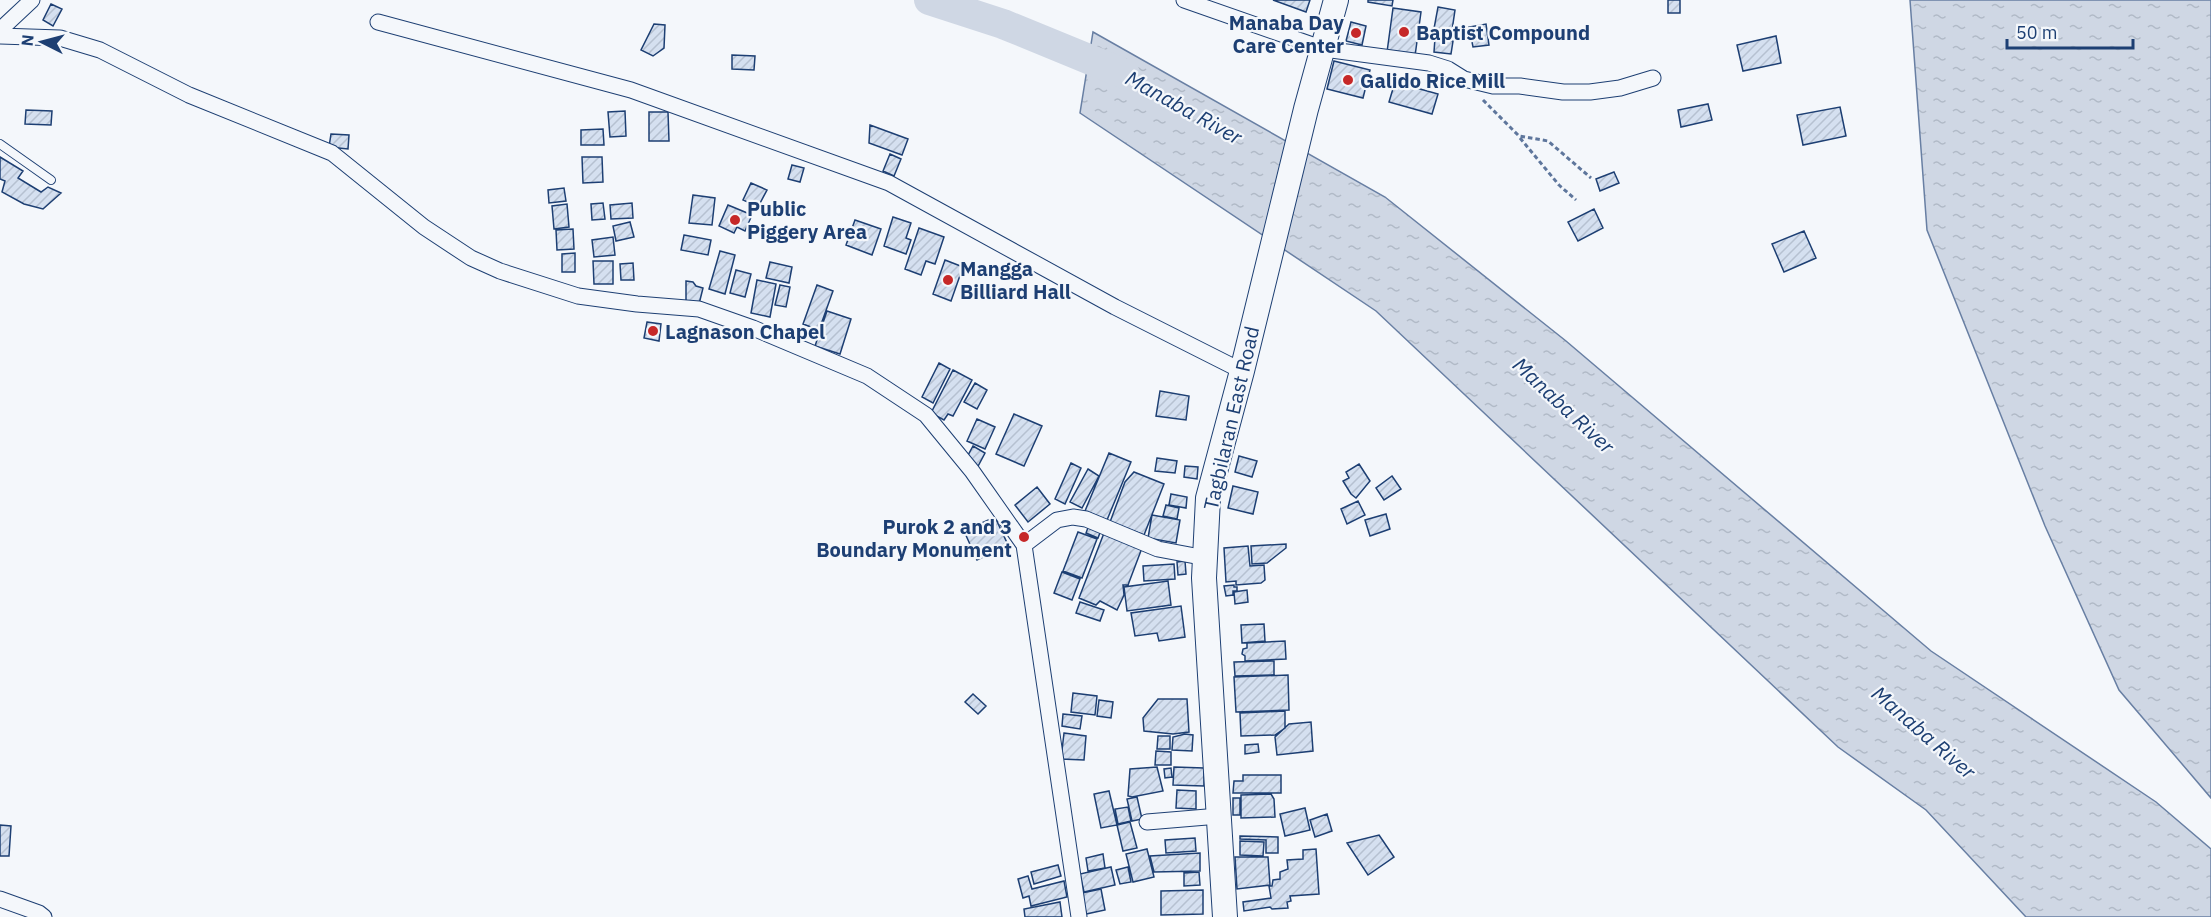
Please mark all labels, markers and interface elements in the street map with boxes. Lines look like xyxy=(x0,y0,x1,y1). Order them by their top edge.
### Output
place label: Manaba Day Care Center xyxy=(1229,9,1344,59)
north arrow xyxy=(12,12,72,72)
scale bar xyxy=(2007,12,2133,50)
place label: Baptist Compound xyxy=(1416,19,1590,46)
text: 50 m xyxy=(2016,21,2058,44)
marker: Baptist Compound xyxy=(1397,25,1411,39)
marker: Manaba Day Care Center xyxy=(1349,26,1363,40)
text: N xyxy=(17,34,38,47)
water label: Manaba River xyxy=(1121,63,1248,151)
place label: Galido Rice Mill xyxy=(1360,67,1505,94)
marker: Galido Rice Mill xyxy=(1341,73,1355,87)
place label: Public Piggery Area xyxy=(747,195,867,245)
marker: Public Piggery Area xyxy=(728,213,742,227)
place label: Mangga Billiard Hall xyxy=(960,255,1071,305)
marker: Mangga Billiard Hall xyxy=(941,273,955,287)
place label: Lagnason Chapel xyxy=(665,318,825,345)
marker: Lagnason Chapel xyxy=(646,324,660,338)
street label: Tagbilaran East Road xyxy=(1197,324,1265,512)
water label: Manaba River xyxy=(1507,351,1622,460)
place label: Purok 2 and 3 Boundary Monument xyxy=(816,513,1012,563)
marker: Purok 2 and 3 Boundary Monument xyxy=(1017,530,1031,544)
water label: Manaba River xyxy=(1866,679,1983,786)

